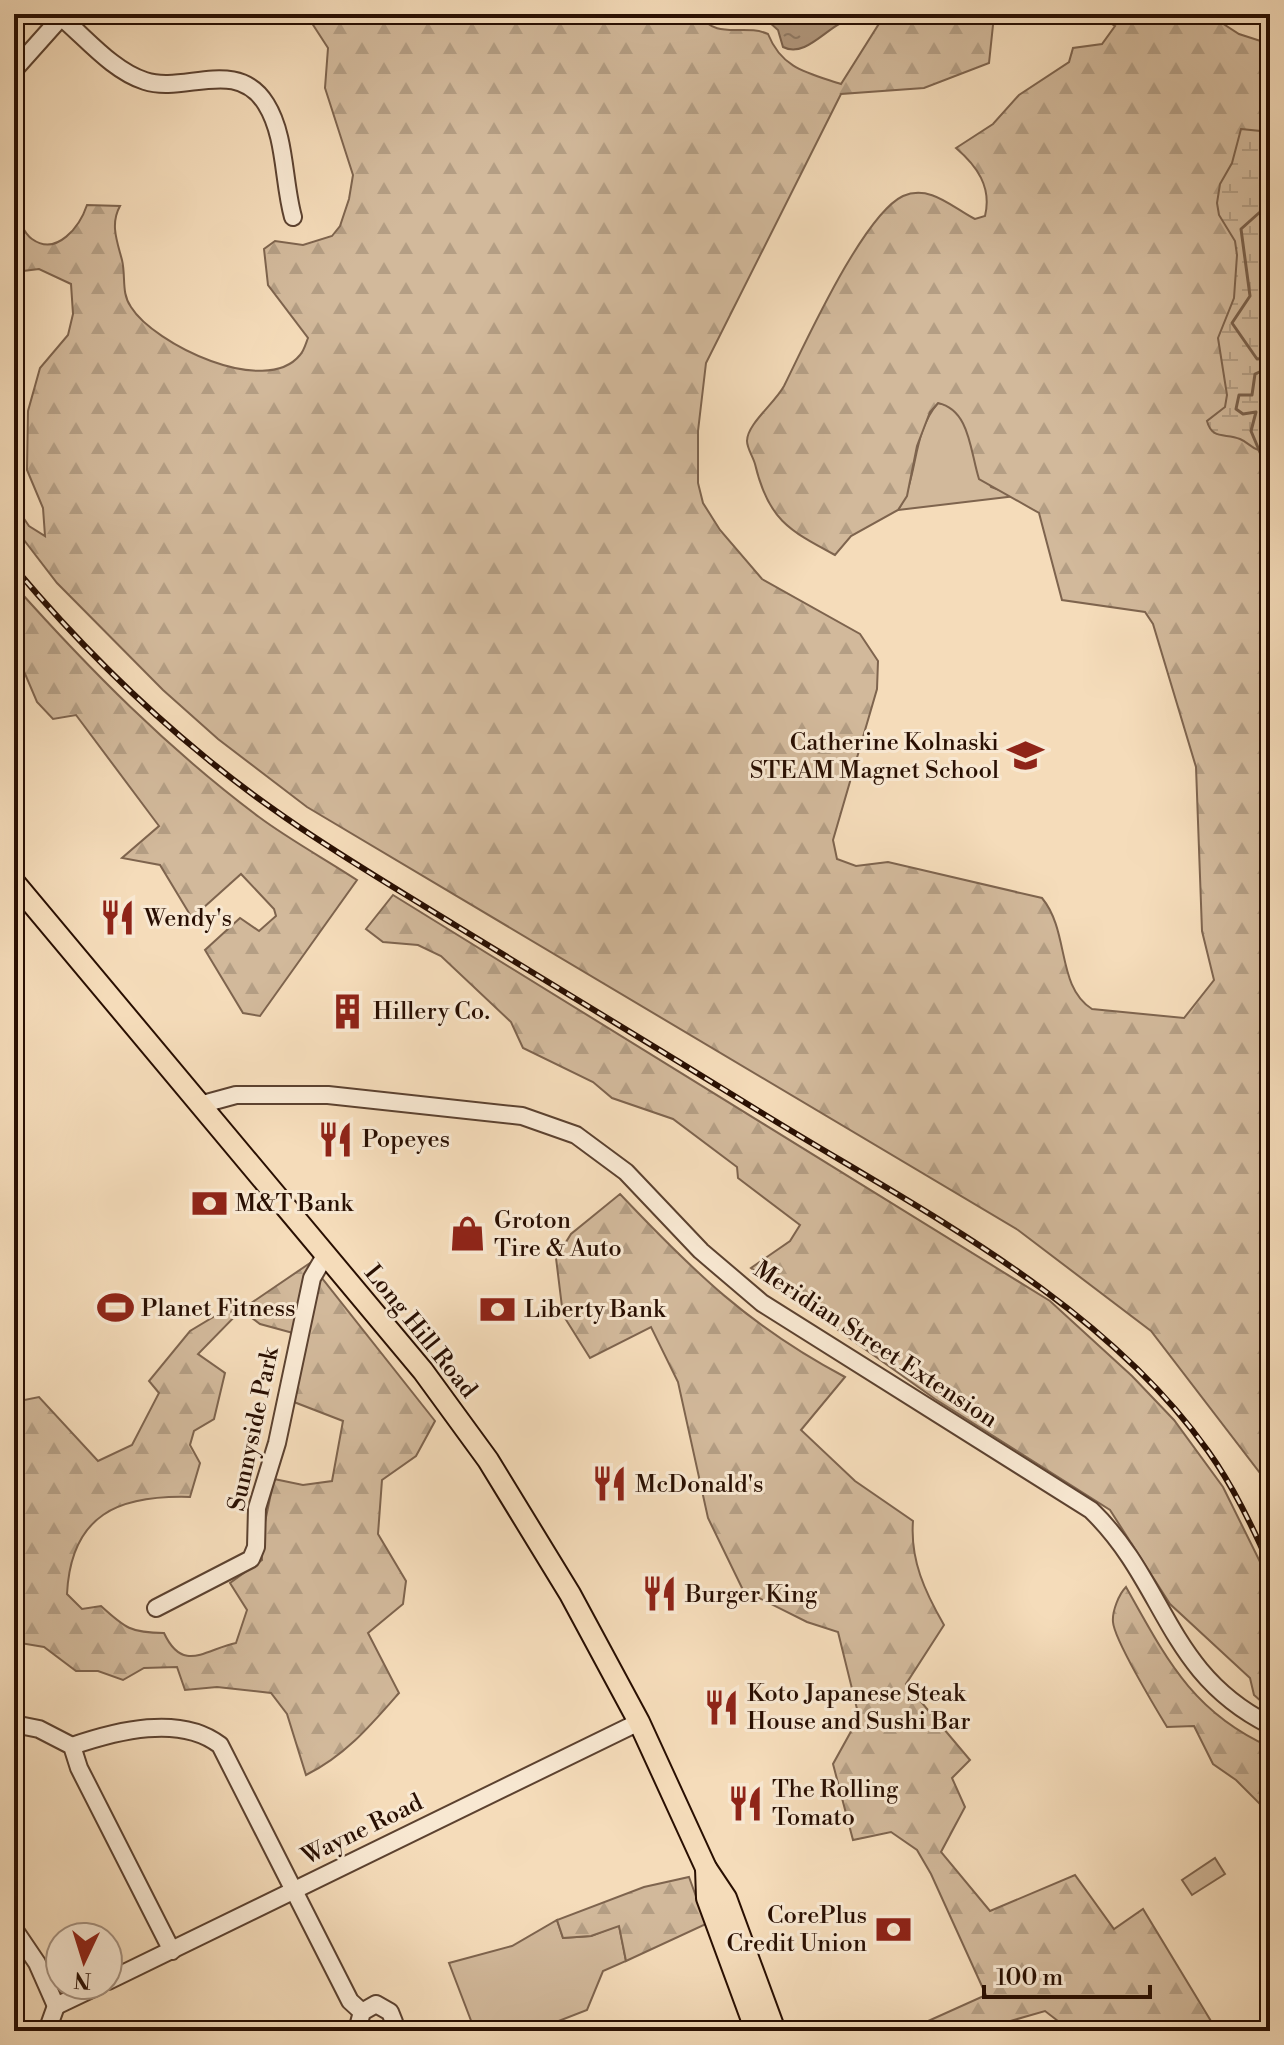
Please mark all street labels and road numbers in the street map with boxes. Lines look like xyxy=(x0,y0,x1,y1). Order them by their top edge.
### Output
street label: Meridian Street Extension xyxy=(748,1255,1003,1435)
street label: Long Hill Road xyxy=(357,1259,483,1405)
street label: Sunnyside Park xyxy=(222,1343,286,1514)
street label: Wayne Road xyxy=(296,1788,428,1873)

